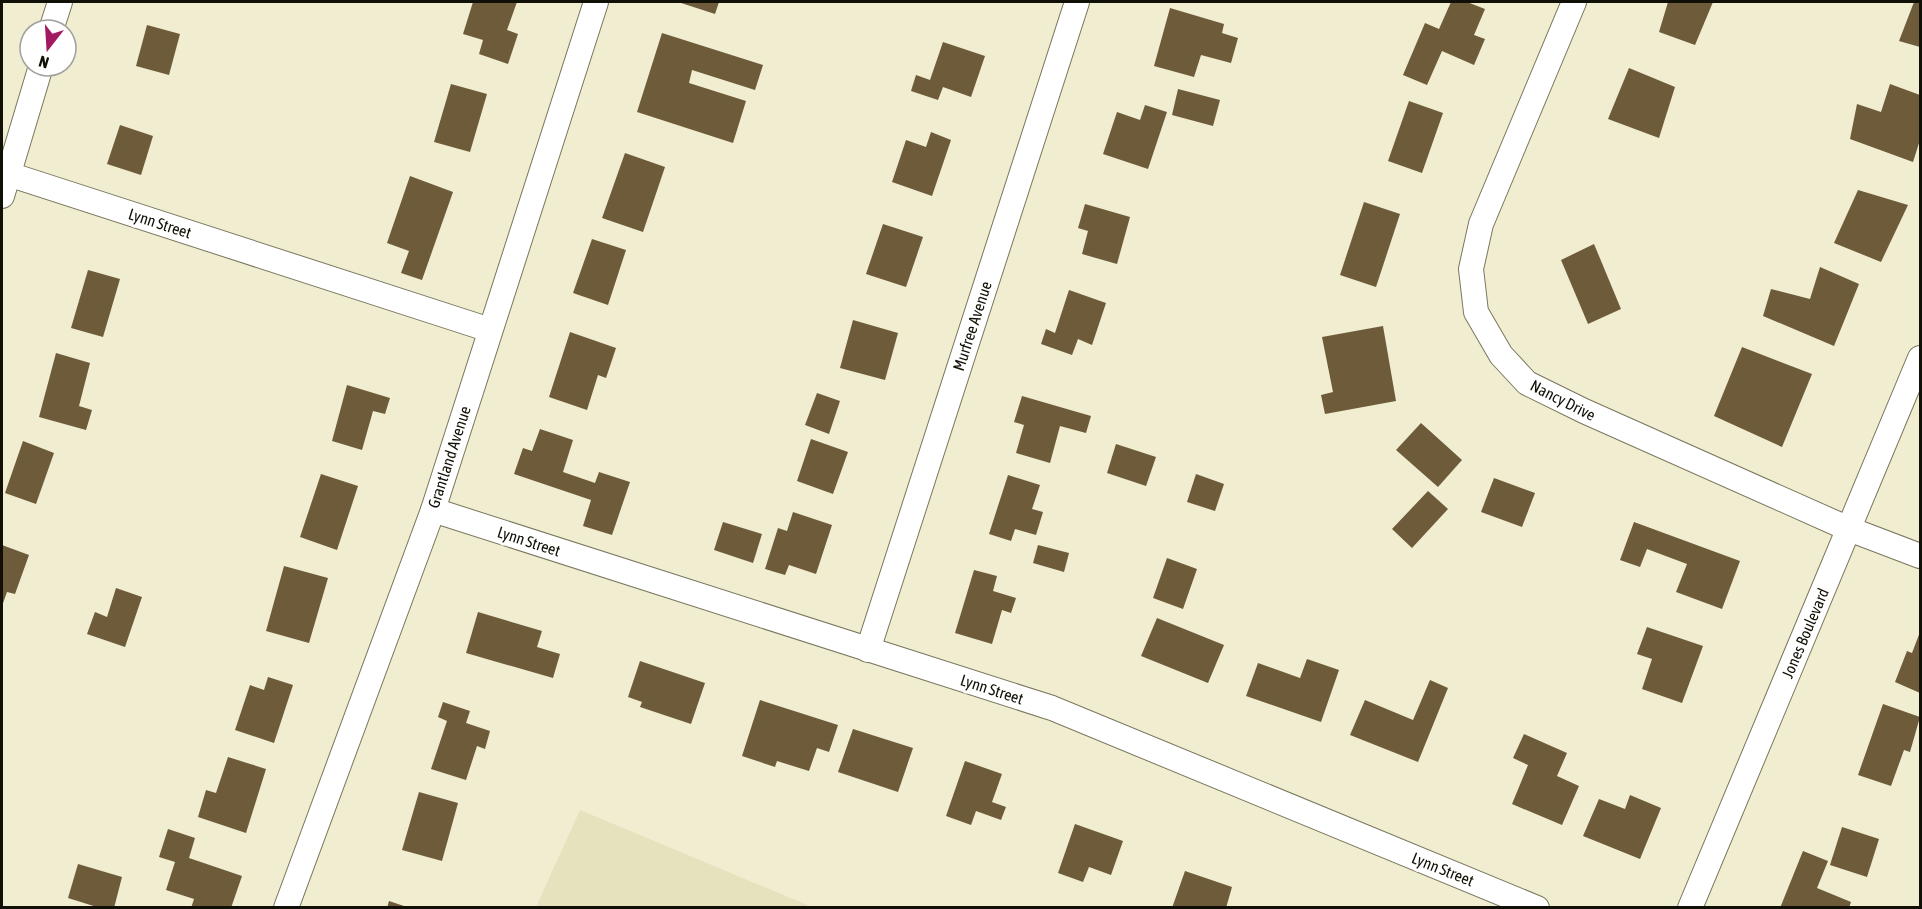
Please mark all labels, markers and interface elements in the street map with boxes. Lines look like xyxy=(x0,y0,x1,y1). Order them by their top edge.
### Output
north arrow xyxy=(18,18,78,78)
text: N xyxy=(36,52,51,72)
street label: Lynn Street xyxy=(126,204,194,243)
street label: Murfree Avenue xyxy=(949,279,995,373)
street label: Nancy Drive xyxy=(1527,376,1598,425)
street label: Grantland Avenue xyxy=(424,404,474,510)
street label: Lynn Street xyxy=(495,522,563,561)
street label: Jones Boulevard xyxy=(1778,585,1832,681)
street label: Lynn Street xyxy=(958,670,1026,709)
street label: Lynn Street xyxy=(1409,848,1477,891)

